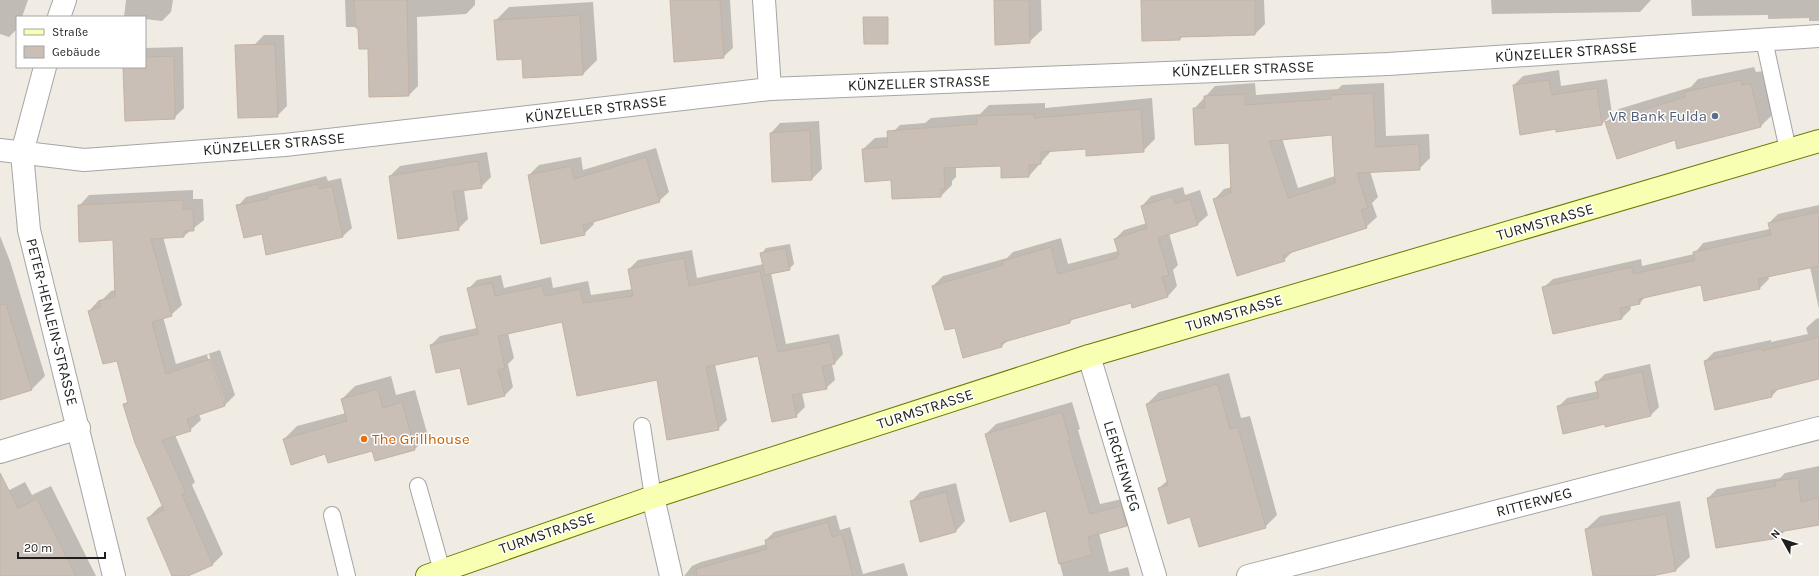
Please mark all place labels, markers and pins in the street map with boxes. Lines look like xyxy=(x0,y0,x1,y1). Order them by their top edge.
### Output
place label: VR Bank Fulda xyxy=(1609,107,1707,125)
marker: VR Bank Fulda xyxy=(1710,111,1720,121)
place label: The Grillhouse xyxy=(372,430,470,448)
marker: The Grillhouse xyxy=(359,434,369,444)

